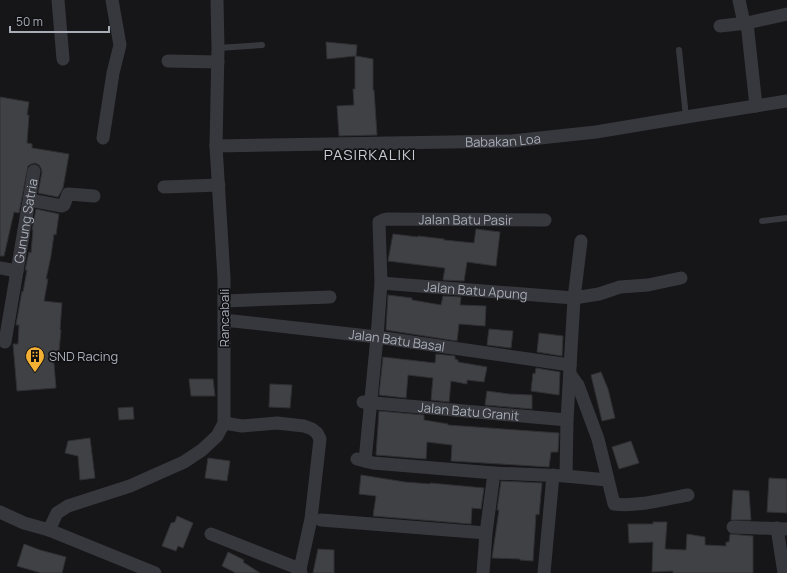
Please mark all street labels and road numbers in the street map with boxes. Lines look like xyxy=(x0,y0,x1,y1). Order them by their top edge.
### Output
street label: Babakan Loa xyxy=(465,129,542,151)
street label: Gunung Satria xyxy=(10,177,42,265)
street label: Jalan Batu Pasir xyxy=(419,210,513,229)
street label: Jalan Batu Apung xyxy=(423,277,528,303)
street label: Rancabali xyxy=(215,289,233,347)
street label: Jalan Batu Basal xyxy=(348,325,446,356)
street label: Jalan Batu Granit xyxy=(417,398,520,425)

